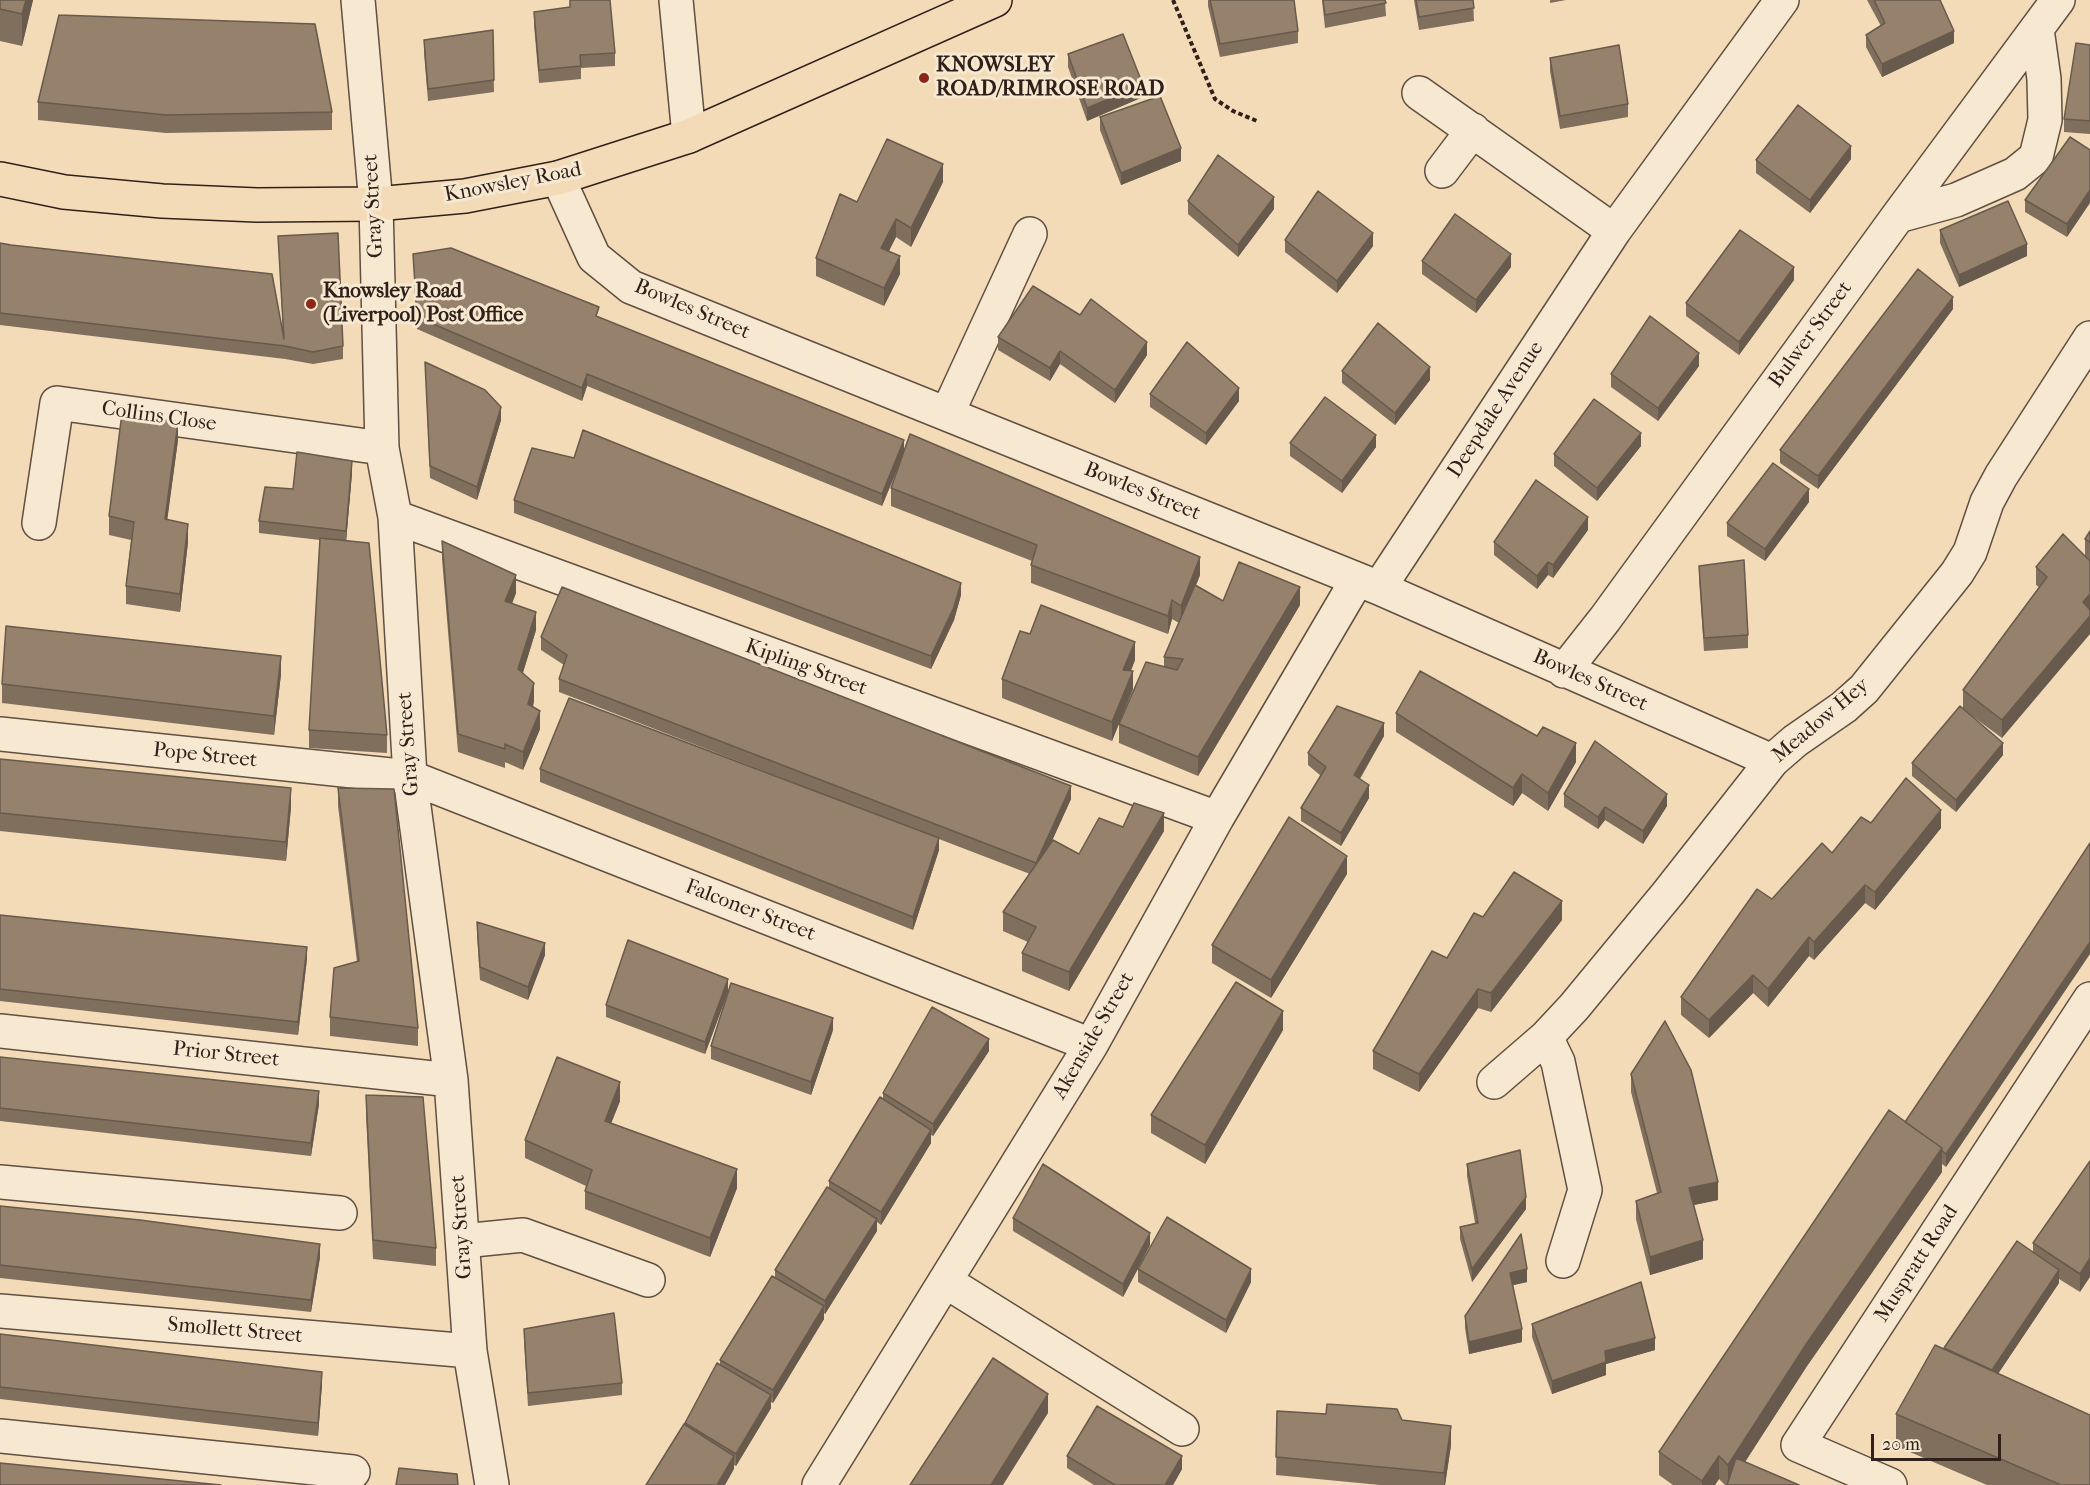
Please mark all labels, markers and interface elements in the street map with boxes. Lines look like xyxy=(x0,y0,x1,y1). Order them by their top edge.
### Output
place label: KNOWSLEY ROAD/RIMROSE ROAD xyxy=(936,53,1164,103)
marker: KNOWSLEY ROAD/RIMROSE ROAD xyxy=(917,71,931,85)
street label: Gray Street xyxy=(359,153,389,259)
street label: Knowsley Road xyxy=(442,157,584,209)
street label: Bowles Street xyxy=(630,274,754,346)
street label: Bulwer Street xyxy=(1764,277,1858,393)
place label: Knowsley Road (Liverpool) Post Office xyxy=(323,279,523,329)
marker: Knowsley Road (Liverpool) Post Office xyxy=(304,297,318,311)
street label: Deepdale Avenue xyxy=(1443,337,1549,483)
street label: Collins Close xyxy=(100,396,218,438)
street label: Bowles Street xyxy=(1080,457,1204,527)
street label: Kipling Street xyxy=(742,634,870,702)
street label: Bowles Street xyxy=(1529,644,1651,718)
street label: Meadow Hey xyxy=(1768,673,1874,769)
street label: Gray Street xyxy=(393,691,425,797)
street label: Pope Street xyxy=(152,738,258,774)
street label: Falconer Street xyxy=(681,875,819,947)
street label: Akenside Street xyxy=(1048,968,1140,1104)
street label: Prior Street xyxy=(171,1037,281,1073)
street label: Gray Street xyxy=(446,1174,478,1280)
street label: Muspratt Road xyxy=(1870,1201,1964,1327)
street label: Smollett Street xyxy=(166,1313,304,1349)
scale bar xyxy=(1874,1422,2004,1460)
text: 20 m xyxy=(1882,1434,1920,1455)

